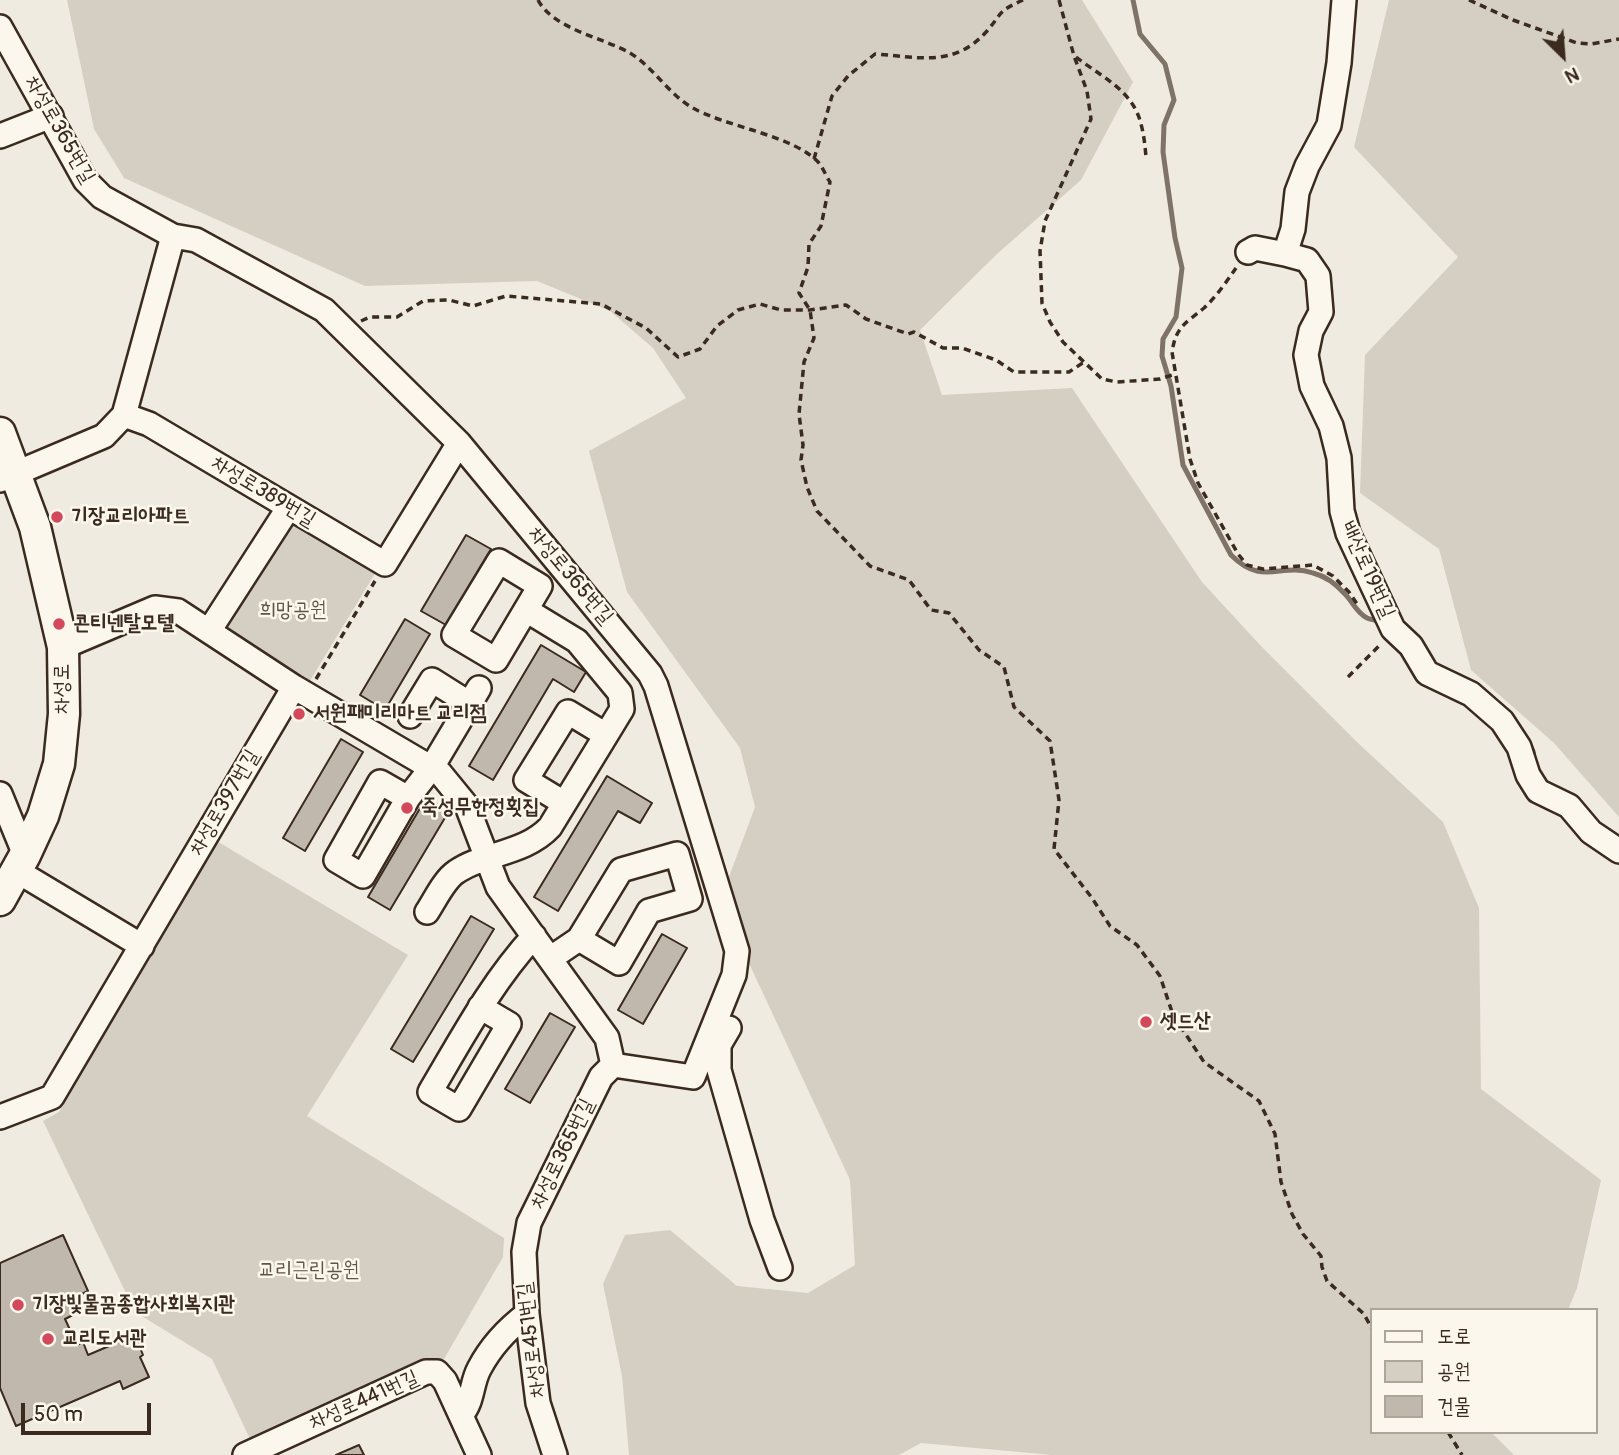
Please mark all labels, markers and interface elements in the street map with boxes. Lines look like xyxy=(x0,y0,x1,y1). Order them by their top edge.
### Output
north arrow xyxy=(1528,21,1598,91)
text: N xyxy=(1561,61,1583,89)
street label: 차성로365번길 xyxy=(18,72,100,188)
street label: 차성로389번길 xyxy=(206,451,320,533)
place label: 기장교리아파트 xyxy=(71,504,189,530)
marker: 기장교리아파트 xyxy=(49,509,65,525)
street label: 배산로19번길 xyxy=(1334,518,1400,622)
street label: 차성로365번길 xyxy=(522,522,618,630)
park label: 희망공원 xyxy=(259,598,327,624)
place label: 콘티넨탈모텔 xyxy=(73,611,174,637)
marker: 콘티넨탈모텔 xyxy=(51,616,67,632)
street label: 차성로 xyxy=(50,664,76,714)
place label: 서원패미리마트 교리점 xyxy=(313,701,487,727)
marker: 서원패미리마트 교리점 xyxy=(291,706,307,722)
street label: 차성로397번길 xyxy=(185,746,265,860)
place label: 죽성무한정횟집 xyxy=(421,795,539,821)
marker: 죽성무한정횟집 xyxy=(399,800,415,816)
place label: 셋드산 xyxy=(1160,1009,1211,1035)
marker: 셋드산 xyxy=(1138,1014,1154,1030)
street label: 차성로365번길 xyxy=(525,1095,601,1213)
park label: 교리근린공원 xyxy=(258,1258,360,1284)
street label: 차성로451번길 xyxy=(512,1281,552,1399)
place label: 기장빛물꿈종합사회복지관 xyxy=(32,1292,235,1318)
marker: 기장빛물꿈종합사회복지관 xyxy=(10,1297,26,1313)
legend xyxy=(1370,1308,1598,1434)
text: 도로 xyxy=(1437,1323,1471,1350)
place label: 교리도서관 xyxy=(62,1326,146,1352)
marker: 교리도서관 xyxy=(40,1331,56,1347)
text: 공원 xyxy=(1437,1358,1471,1385)
street label: 차성로441번길 xyxy=(305,1366,423,1436)
scale bar xyxy=(24,1388,154,1432)
text: 건물 xyxy=(1437,1393,1471,1420)
text: 50 m xyxy=(34,1401,83,1428)

